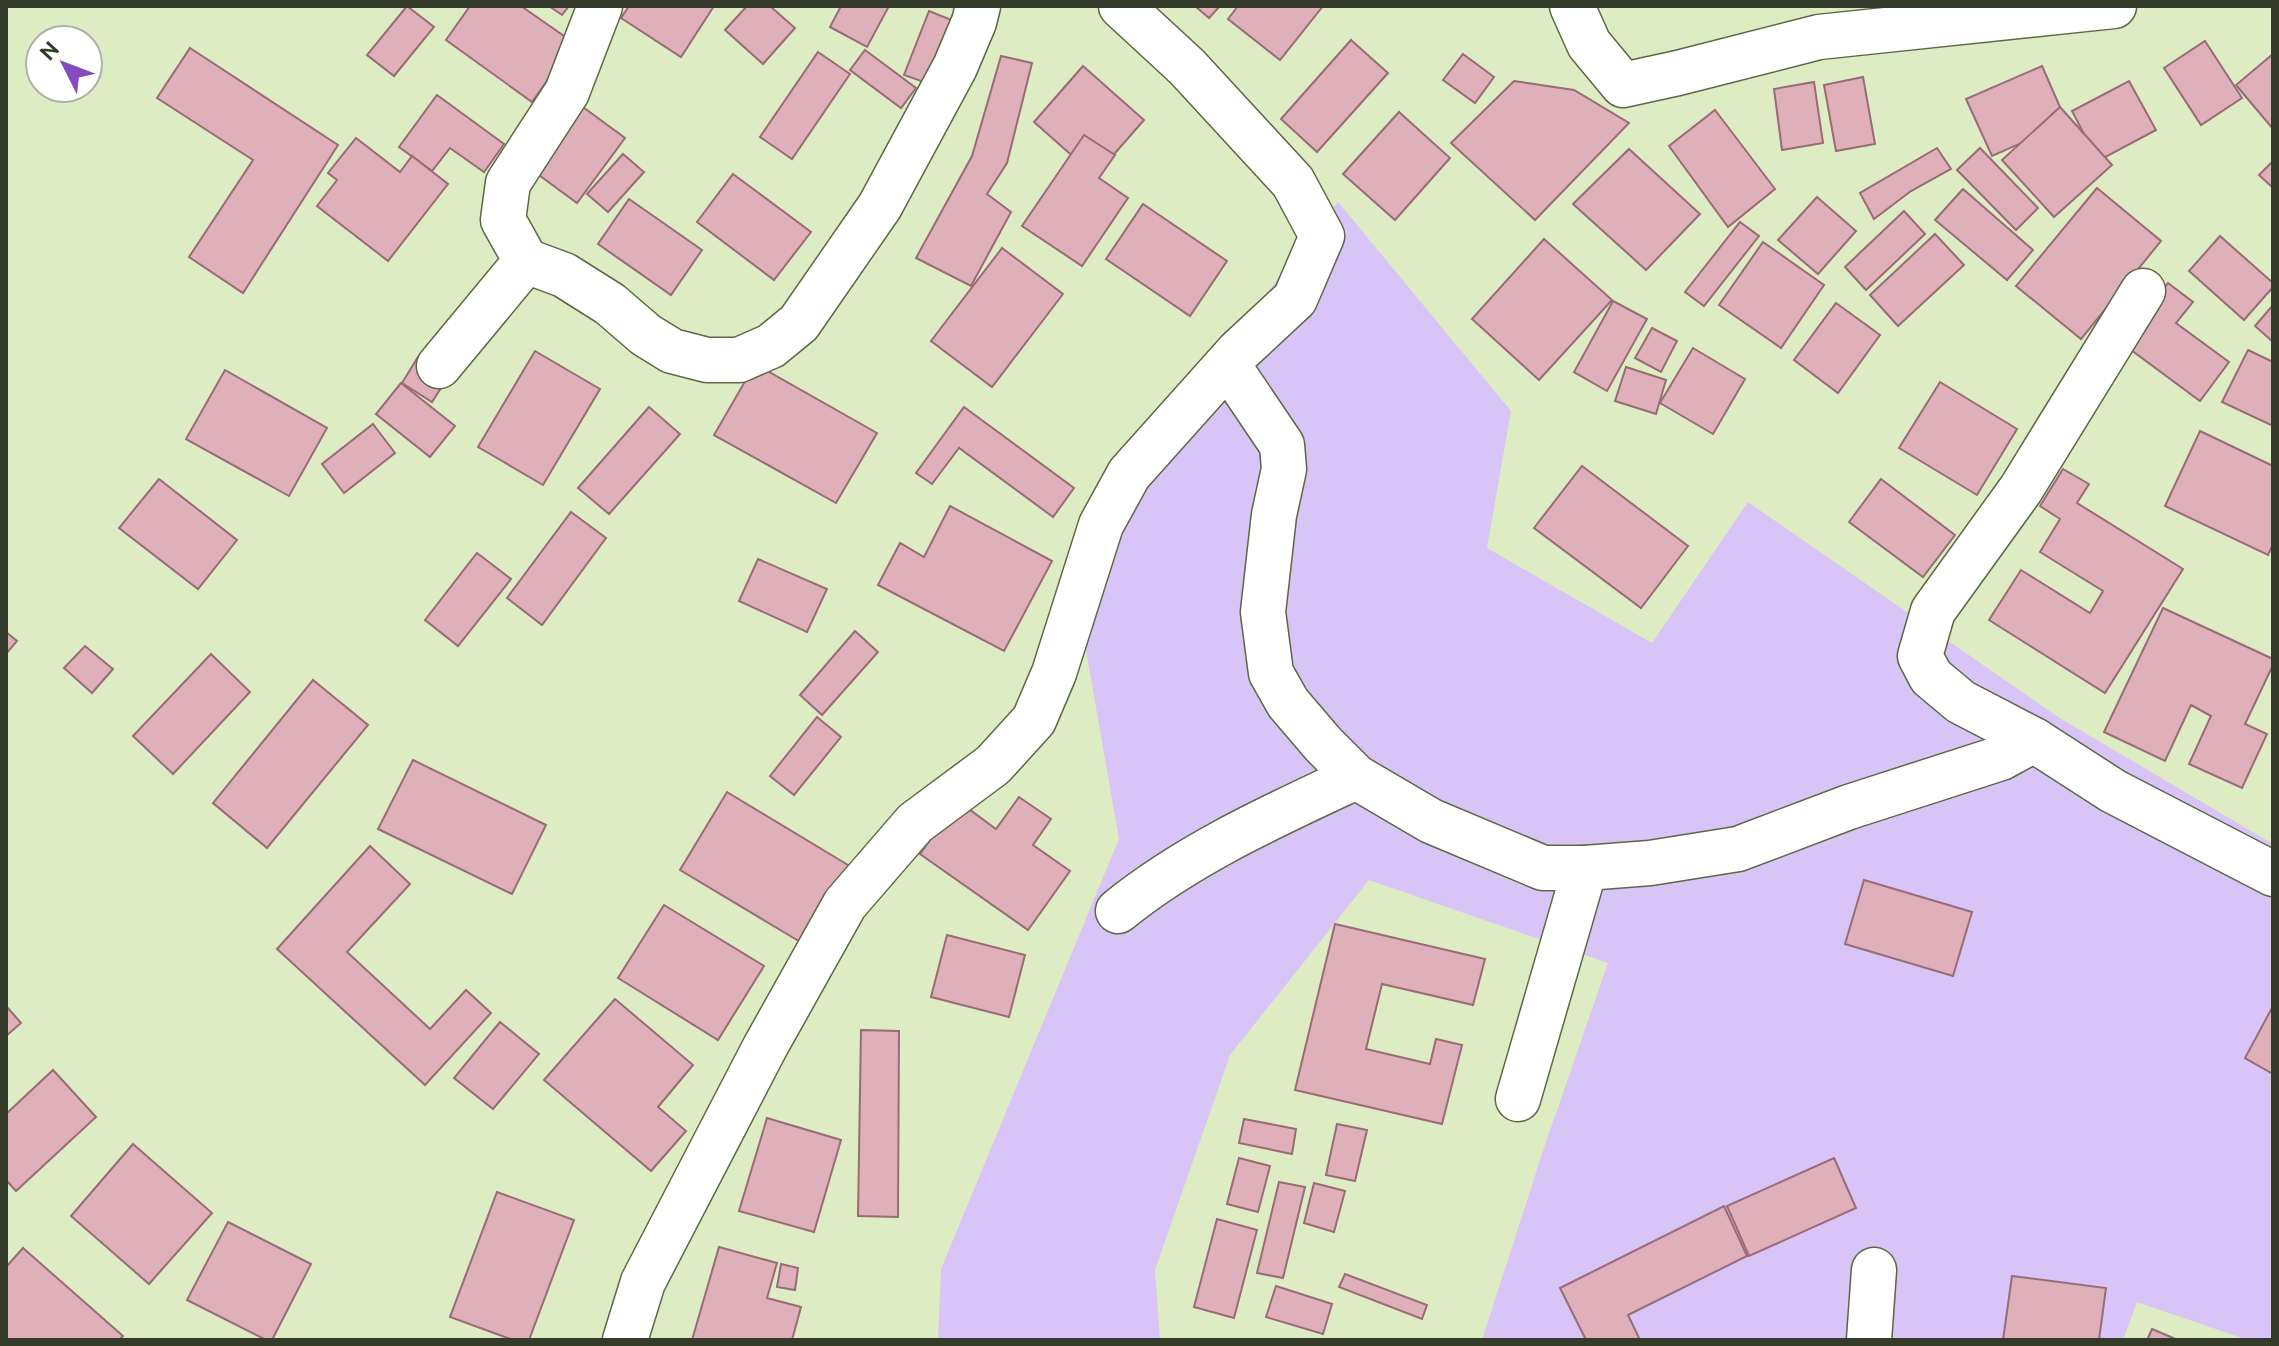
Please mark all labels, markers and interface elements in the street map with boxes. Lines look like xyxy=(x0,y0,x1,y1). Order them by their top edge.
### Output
north arrow xyxy=(24,24,104,104)
text: N xyxy=(34,36,64,65)

